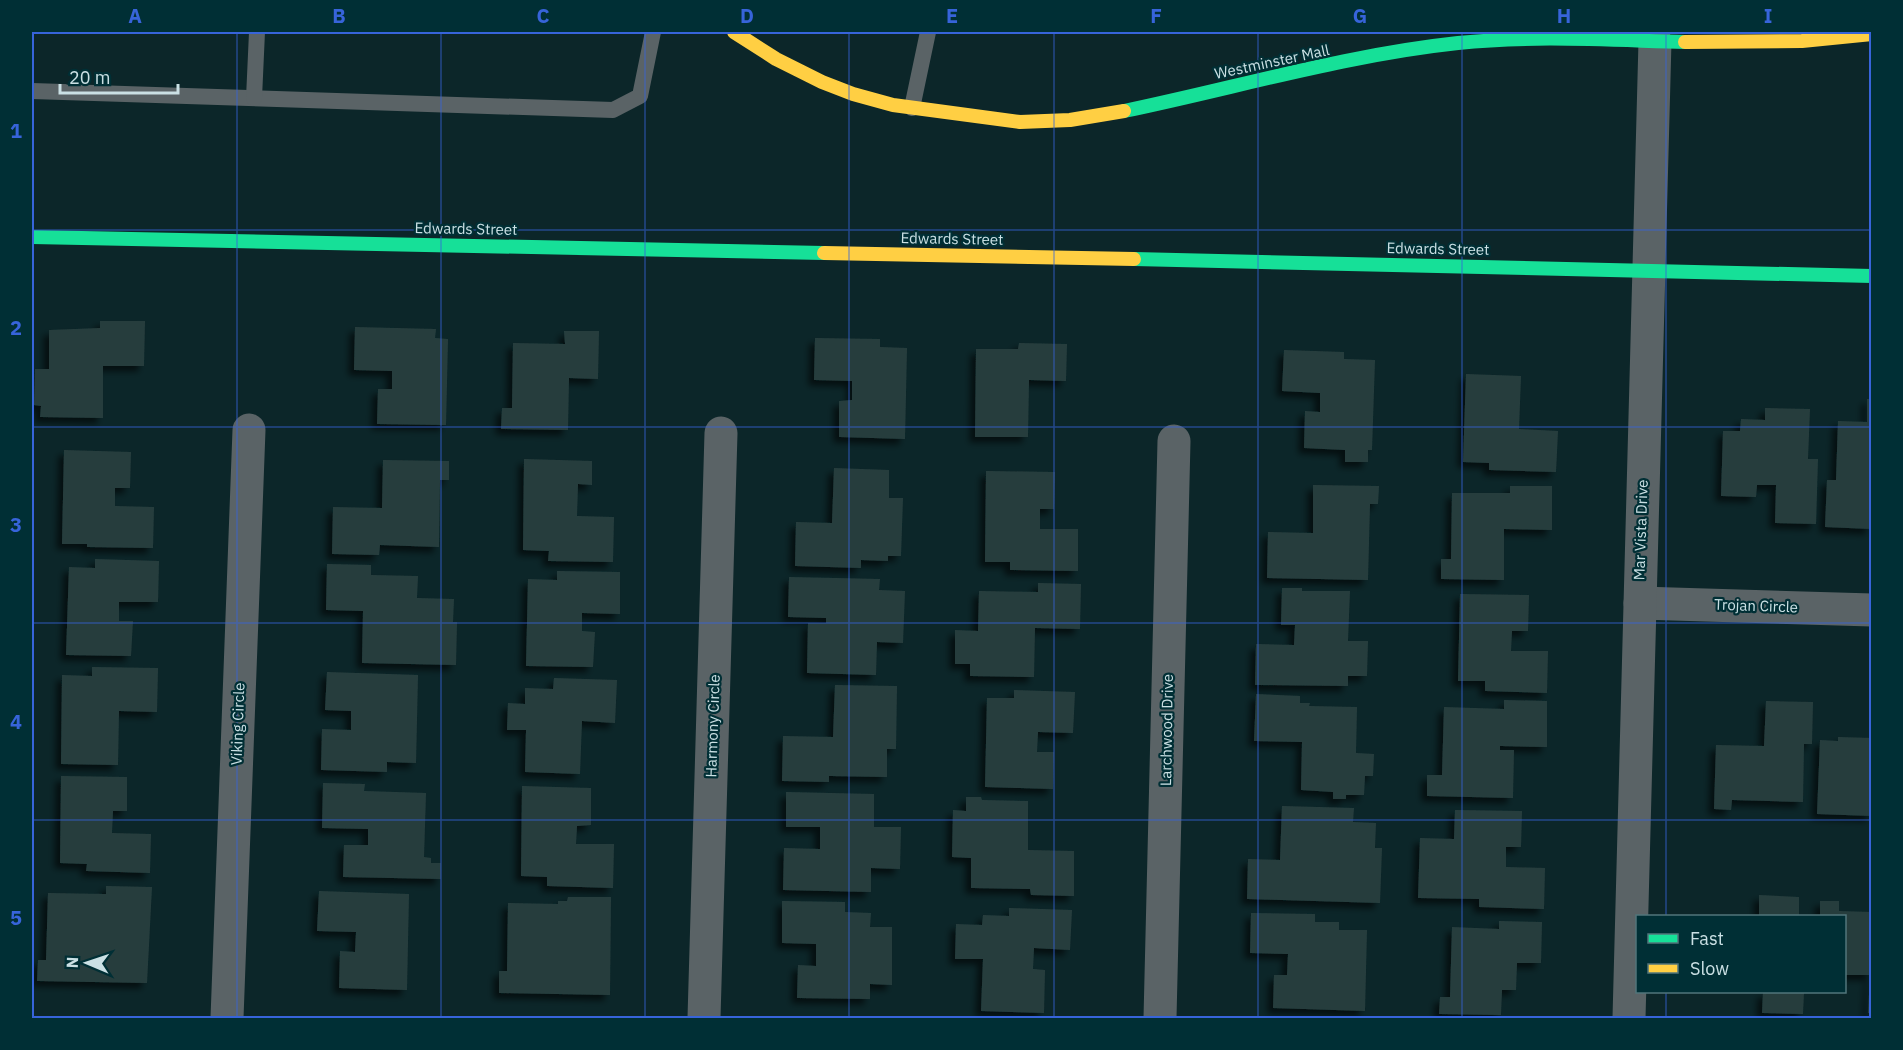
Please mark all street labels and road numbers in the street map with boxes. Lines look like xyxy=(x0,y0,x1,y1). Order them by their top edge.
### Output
street label: Westminster Mall xyxy=(1213,40,1331,83)
street label: Edwards Street xyxy=(414,218,518,239)
street label: Edwards Street xyxy=(900,228,1004,249)
street label: Edwards Street xyxy=(1386,238,1490,259)
street label: Mar Vista Drive xyxy=(1629,479,1652,581)
street label: Trojan Circle xyxy=(1714,595,1798,616)
street label: Harmony Circle xyxy=(701,674,724,778)
street label: Larchwood Drive xyxy=(1156,674,1177,786)
street label: Viking Circle xyxy=(227,682,248,766)

